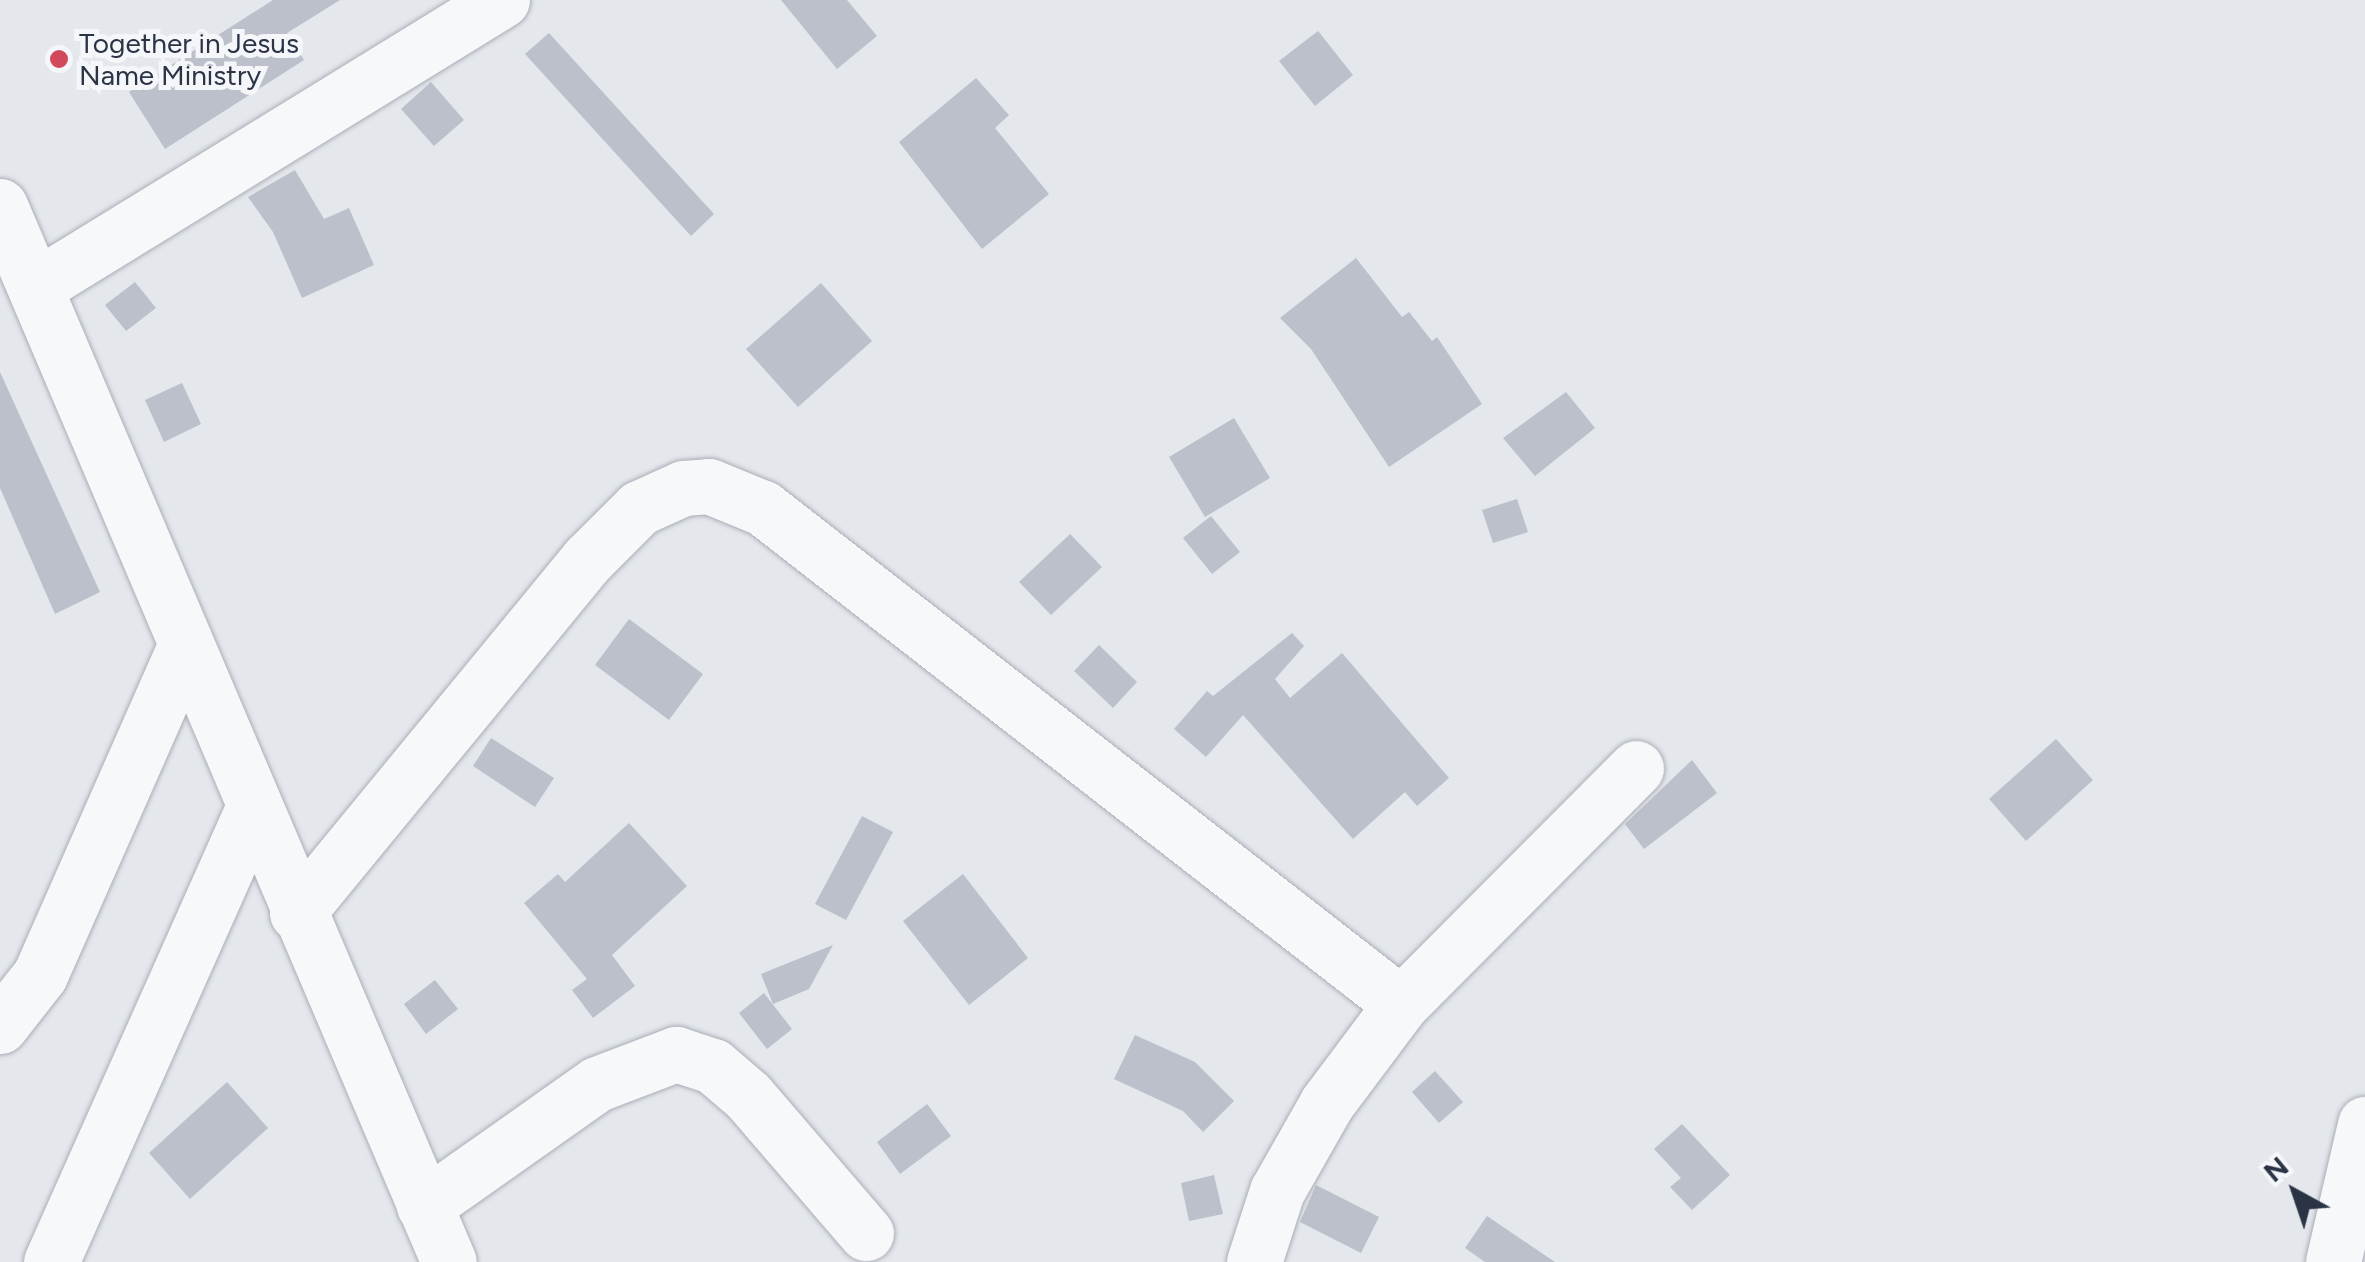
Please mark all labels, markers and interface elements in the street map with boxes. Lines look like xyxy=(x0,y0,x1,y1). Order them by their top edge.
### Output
place label: Together in Jesus Name Ministry xyxy=(79,26,299,92)
marker: Together in Jesus Name Ministry xyxy=(48,48,70,70)
north arrow xyxy=(2245,1142,2345,1242)
text: N xyxy=(2256,1149,2295,1189)

